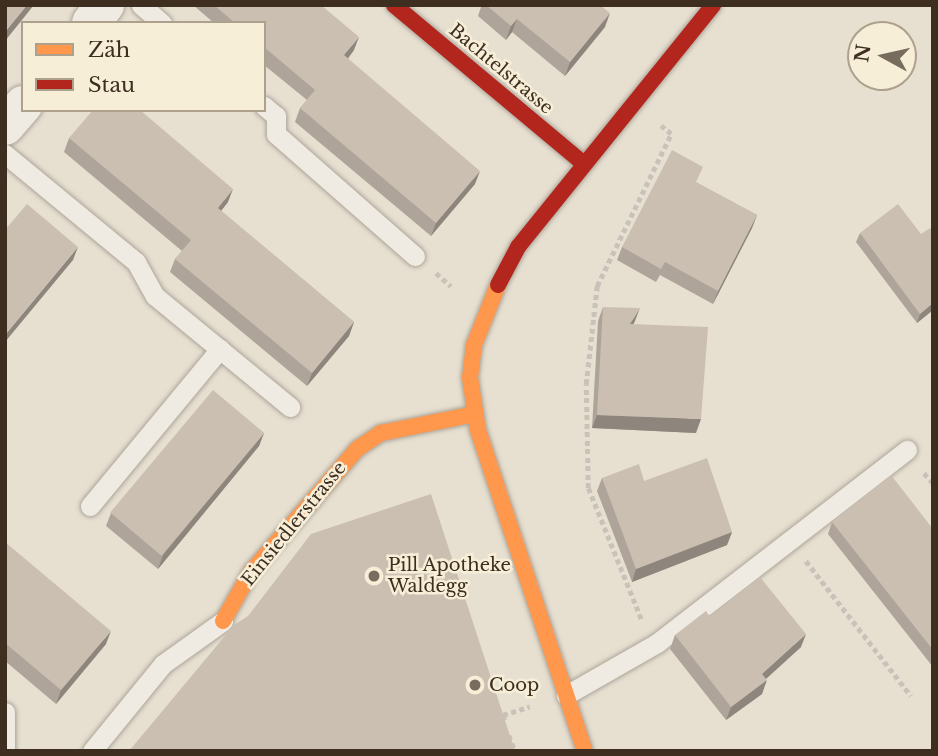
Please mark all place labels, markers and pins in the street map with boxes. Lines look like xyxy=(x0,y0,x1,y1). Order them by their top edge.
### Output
place label: Pill Apotheke Waldegg xyxy=(388,555,511,598)
marker: Pill Apotheke Waldegg xyxy=(366,568,382,584)
place label: Coop xyxy=(489,674,539,696)
marker: Coop xyxy=(467,677,483,693)

